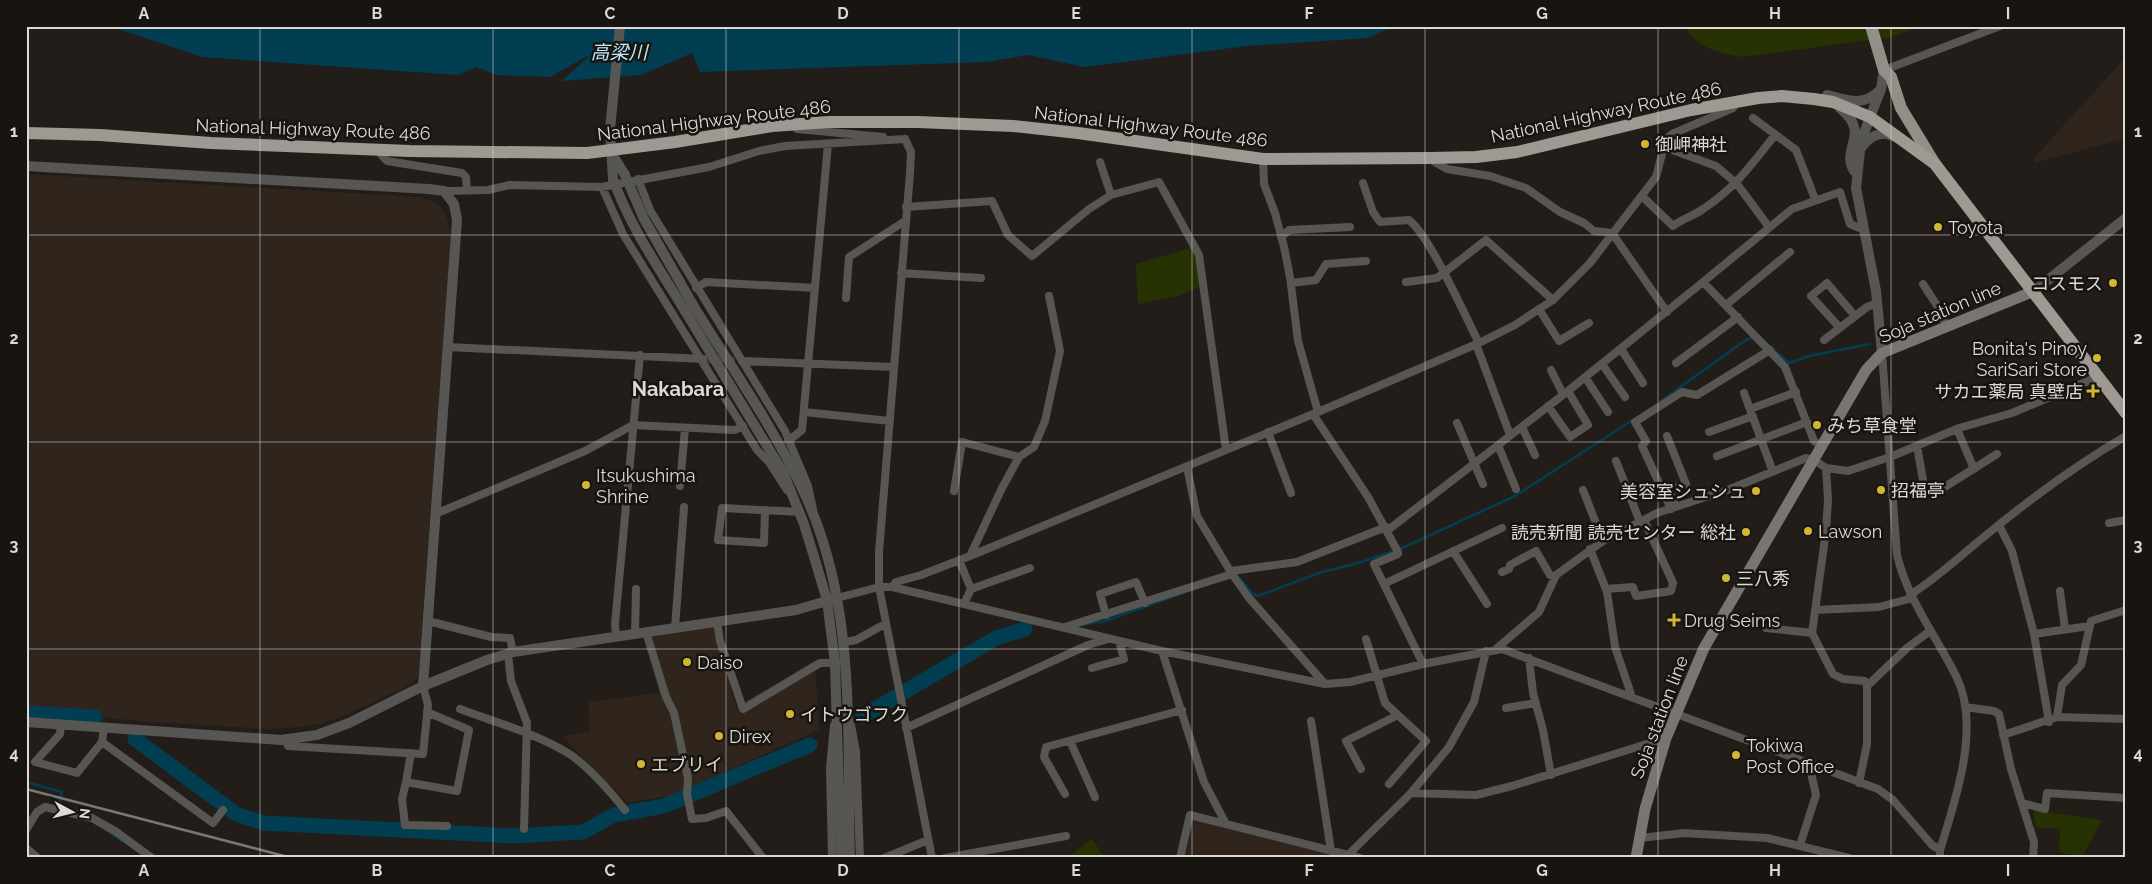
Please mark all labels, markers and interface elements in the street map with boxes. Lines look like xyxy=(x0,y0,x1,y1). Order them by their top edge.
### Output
text: A xyxy=(139,4,150,23)
text: B xyxy=(372,4,383,23)
text: C xyxy=(605,4,616,23)
text: D xyxy=(837,4,849,23)
text: E xyxy=(1071,4,1081,23)
text: F xyxy=(1304,4,1314,23)
text: G xyxy=(1536,4,1548,23)
text: H xyxy=(1769,4,1781,23)
text: I xyxy=(2006,4,2010,23)
water label: 高梁川 xyxy=(590,41,649,63)
street label: National Highway Route 486 xyxy=(1489,77,1723,147)
street label: National Highway Route 486 xyxy=(596,95,832,145)
street label: National Highway Route 486 xyxy=(1033,101,1269,151)
street label: National Highway Route 486 xyxy=(195,114,431,144)
text: 1 xyxy=(10,122,18,141)
text: 1 xyxy=(2134,122,2142,141)
place label: 御岬神社 xyxy=(1655,134,1727,155)
marker: 御岬神社 xyxy=(1639,138,1651,150)
place label: Toyota xyxy=(1948,217,2003,238)
marker: Toyota xyxy=(1932,221,1944,233)
place label: コスモス xyxy=(2031,273,2103,294)
street label: Soja station line xyxy=(1876,277,2004,347)
marker: コスモス xyxy=(2107,277,2119,289)
text: 2 xyxy=(9,329,19,348)
text: 2 xyxy=(2133,329,2143,348)
place label: Bonita's Pinoy SariSari Store xyxy=(1972,338,2087,380)
marker: Bonita's Pinoy SariSari Store xyxy=(2091,352,2103,364)
district label: Nakabara xyxy=(632,377,724,401)
place label: サカエ薬局 真壁店 xyxy=(1934,381,2083,402)
marker: サカエ薬局 真壁店 xyxy=(2087,385,2099,397)
place label: みち草食堂 xyxy=(1827,415,1917,436)
marker: みち草食堂 xyxy=(1811,419,1823,431)
place label: Itsukushima Shrine xyxy=(596,465,696,507)
marker: Itsukushima Shrine xyxy=(580,479,592,491)
place label: 招福亭 xyxy=(1891,480,1945,501)
place label: 美容室シュシュ xyxy=(1620,481,1746,502)
marker: 招福亭 xyxy=(1875,484,1887,496)
marker: 美容室シュシュ xyxy=(1750,485,1762,497)
place label: Lawson xyxy=(1818,521,1882,542)
place label: 読売新聞 読売センター 総社 xyxy=(1511,522,1736,543)
marker: Lawson xyxy=(1802,525,1814,537)
marker: 読売新聞 読売センター 総社 xyxy=(1740,526,1752,538)
text: 3 xyxy=(10,536,19,555)
text: 3 xyxy=(2134,536,2143,555)
place label: 三八秀 xyxy=(1736,568,1790,589)
marker: 三八秀 xyxy=(1720,572,1732,584)
place label: Drug Seims xyxy=(1684,610,1781,631)
marker: Drug Seims xyxy=(1668,614,1680,626)
place label: Daiso xyxy=(697,652,743,673)
street label: Soja station line xyxy=(1626,652,1692,782)
marker: Daiso xyxy=(681,656,693,668)
place label: イトウゴフク xyxy=(800,704,908,725)
marker: イトウゴフク xyxy=(784,708,796,720)
place label: Direx xyxy=(729,726,771,747)
marker: Direx xyxy=(713,730,725,742)
place label: Tokiwa Post Office xyxy=(1746,735,1835,777)
text: 4 xyxy=(9,744,19,763)
text: 4 xyxy=(2133,744,2143,763)
marker: Tokiwa Post Office xyxy=(1730,749,1742,761)
place label: エブリイ xyxy=(651,754,723,775)
marker: エブリイ xyxy=(635,758,647,770)
north arrow xyxy=(48,786,98,836)
text: N xyxy=(76,807,93,820)
text: A xyxy=(139,861,150,880)
text: B xyxy=(372,861,383,880)
text: C xyxy=(605,861,616,880)
text: D xyxy=(837,861,849,880)
text: E xyxy=(1071,861,1081,880)
text: F xyxy=(1304,861,1314,880)
text: G xyxy=(1536,861,1548,880)
text: H xyxy=(1769,861,1781,880)
text: I xyxy=(2006,861,2010,880)

